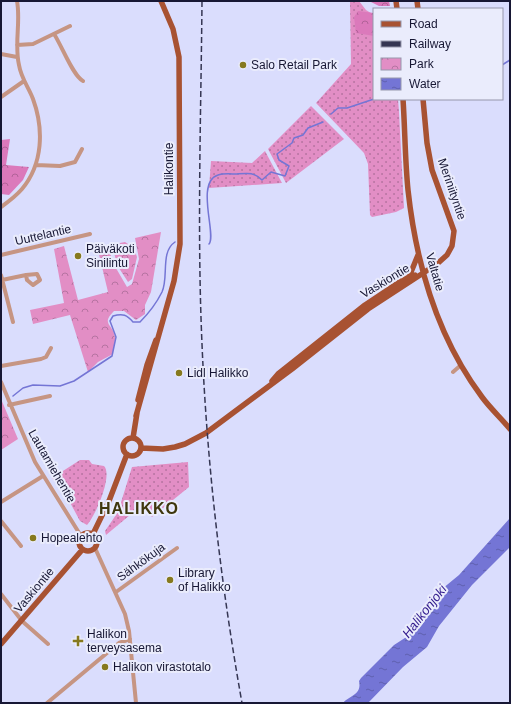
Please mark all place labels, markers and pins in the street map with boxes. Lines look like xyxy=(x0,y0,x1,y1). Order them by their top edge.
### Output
place label: Salo Retail Park xyxy=(251,58,338,72)
marker: Salo Retail Park xyxy=(238,60,248,70)
place label: Päiväkoti Sinilintu xyxy=(86,242,135,270)
marker: Päiväkoti Sinilintu xyxy=(73,251,83,261)
place label: Lidl Halikko xyxy=(187,366,249,380)
marker: Lidl Halikko xyxy=(174,368,184,378)
place label: Hopealehto xyxy=(41,531,103,545)
marker: Hopealehto xyxy=(28,533,38,543)
place label: Library of Halikko xyxy=(178,566,231,594)
marker: Library of Halikko xyxy=(165,575,175,585)
place label: Halikon terveysasema xyxy=(87,627,162,655)
marker: Halikon terveysasema xyxy=(72,635,84,647)
place label: Halikon virastotalo xyxy=(113,660,211,674)
marker: Halikon virastotalo xyxy=(100,662,110,672)

